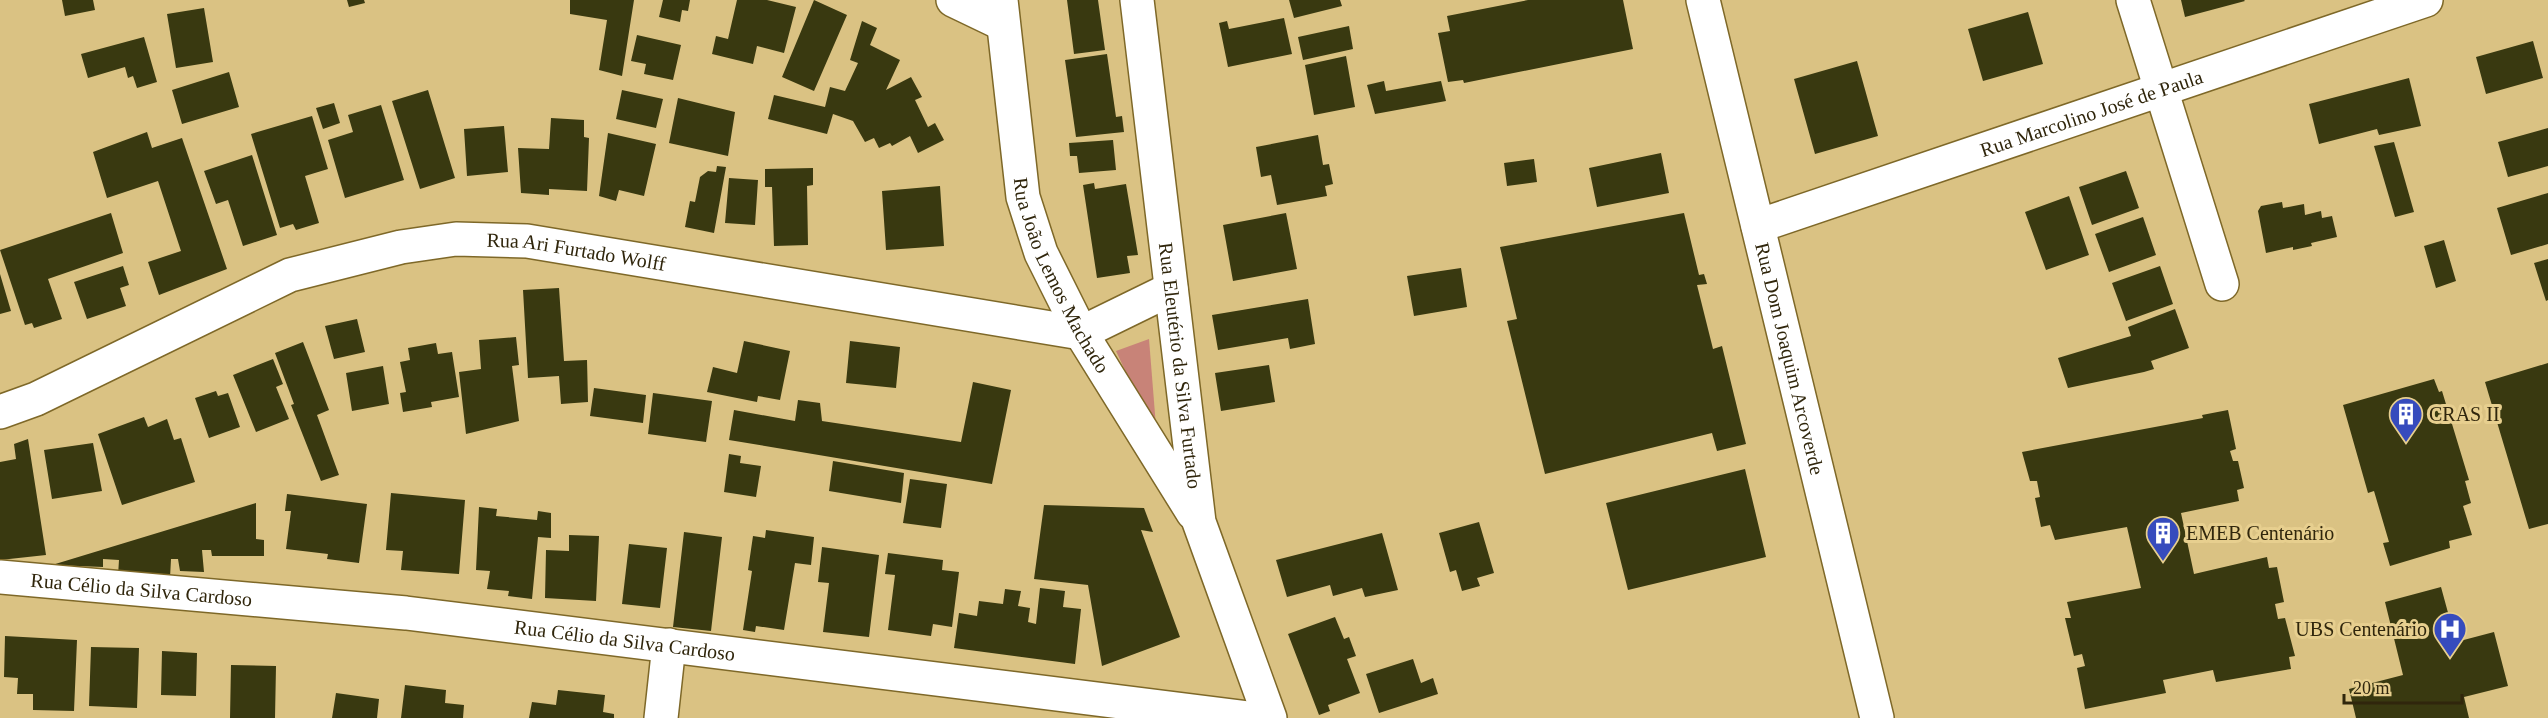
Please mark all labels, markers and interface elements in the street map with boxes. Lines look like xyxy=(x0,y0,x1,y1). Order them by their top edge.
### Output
street label: Rua Marcolino José de Paula xyxy=(1977,65,2206,161)
street label: Rua João Lemos Machado xyxy=(1010,176,1114,377)
street label: Rua Ari Furtado Wolff xyxy=(486,229,667,275)
street label: Rua Dom Joaquim Arcoverde xyxy=(1751,240,1829,477)
street label: Rua Eleutério da Silva Furtado xyxy=(1155,241,1206,490)
building icon: CRAS II xyxy=(2388,396,2424,443)
place label: CRAS II xyxy=(2429,403,2500,425)
building icon: EMEB Centenário xyxy=(2145,515,2181,562)
place label: EMEB Centenário xyxy=(2186,522,2334,544)
street label: Rua Célio da Silva Cardoso xyxy=(30,569,253,610)
hospital icon: UBS Centenário xyxy=(2432,611,2468,658)
street label: Rua Célio da Silva Cardoso xyxy=(513,616,736,665)
place label: UBS Centenário xyxy=(2295,618,2427,640)
scale bar xyxy=(2344,667,2462,705)
text: 20 m xyxy=(2353,678,2390,698)

